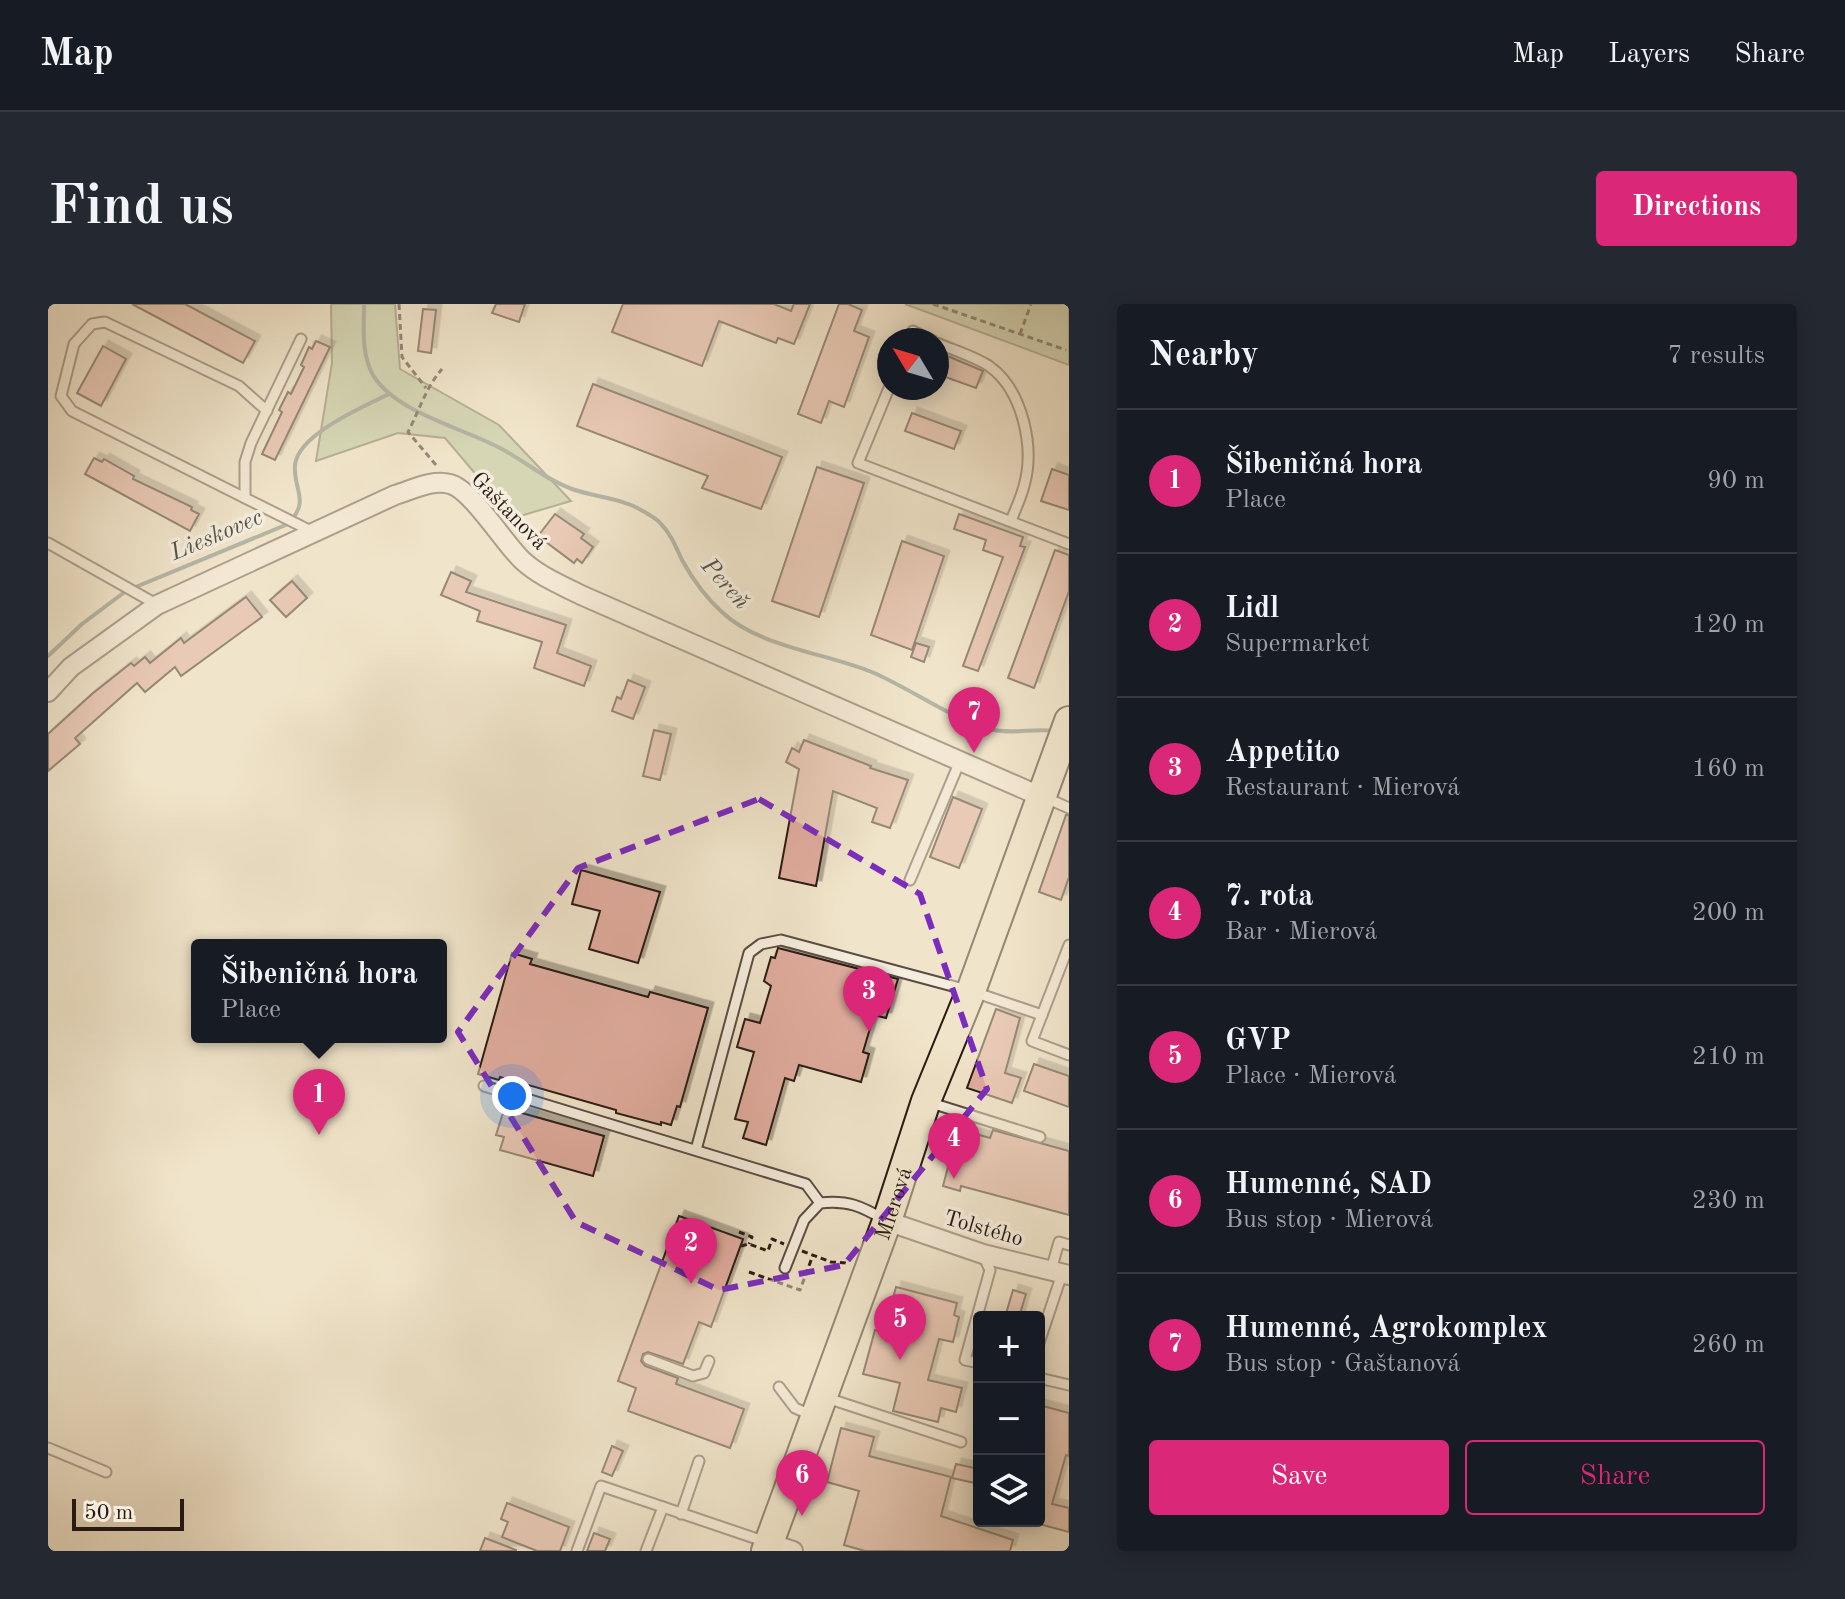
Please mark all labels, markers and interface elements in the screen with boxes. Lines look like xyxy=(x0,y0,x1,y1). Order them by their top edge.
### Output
text: Map xyxy=(40,36,114,74)
text: Map xyxy=(1512,41,1564,69)
text: Layers xyxy=(1608,41,1690,69)
text: Share xyxy=(1734,41,1805,69)
button: Directions xyxy=(1596,171,1797,246)
text: Find us xyxy=(48,180,234,236)
north arrow xyxy=(877,328,949,400)
text: Nearby xyxy=(1149,339,1259,373)
text: 7 results xyxy=(1667,343,1765,369)
text: Šibeničná hora xyxy=(1225,450,1423,480)
street label: Gaštanová xyxy=(466,468,551,555)
text: 1 xyxy=(1167,468,1183,494)
text: 90 m xyxy=(1707,468,1765,494)
text: Place xyxy=(1225,487,1286,513)
water label: Lieskovec xyxy=(166,506,267,566)
water label: Pereň xyxy=(695,553,753,615)
text: Lidl xyxy=(1225,594,1279,624)
text: 2 xyxy=(1167,612,1183,638)
text: 120 m xyxy=(1692,612,1765,638)
text: Supermarket xyxy=(1225,631,1370,657)
pin: 7 xyxy=(948,687,1000,753)
text: Appetito xyxy=(1225,738,1340,768)
text: 3 xyxy=(1167,756,1183,782)
text: 160 m xyxy=(1692,756,1765,782)
text: Restaurant · Mierová xyxy=(1225,775,1460,801)
text: 7. rota xyxy=(1225,882,1314,912)
text: 4 xyxy=(1167,900,1183,926)
text: 200 m xyxy=(1692,900,1765,926)
text: Bar · Mierová xyxy=(1225,919,1377,945)
popup xyxy=(191,939,447,1043)
text: Šibeničná hora xyxy=(220,960,418,990)
pin: 3 xyxy=(843,966,895,1032)
text: Place xyxy=(220,997,281,1023)
text: GVP xyxy=(1225,1026,1291,1056)
text: 5 xyxy=(1167,1044,1183,1070)
text: 210 m xyxy=(1692,1044,1765,1070)
text: Place · Mierová xyxy=(1225,1063,1397,1089)
pin: 1 xyxy=(293,1069,345,1135)
your location xyxy=(492,1076,532,1116)
pin: 4 xyxy=(928,1113,980,1179)
street label: Mierová xyxy=(872,1165,917,1243)
text: Humenné, SAD xyxy=(1225,1170,1432,1200)
text: 6 xyxy=(1167,1188,1183,1214)
text: 230 m xyxy=(1692,1188,1765,1214)
street label: Tolstého xyxy=(941,1207,1026,1251)
text: Bus stop · Mierová xyxy=(1225,1207,1433,1233)
pin: 2 xyxy=(665,1218,717,1284)
pin: 5 xyxy=(874,1294,926,1360)
map controls xyxy=(973,1311,1045,1527)
button: + xyxy=(973,1311,1045,1383)
text: Humenné, Agrokomplex xyxy=(1225,1314,1547,1344)
text: 7 xyxy=(1167,1332,1183,1358)
text: 260 m xyxy=(1692,1332,1765,1358)
text: Bus stop · Gaštanová xyxy=(1225,1351,1460,1377)
button: − xyxy=(973,1383,1045,1455)
button: Save xyxy=(1149,1440,1449,1515)
button: Share xyxy=(1465,1440,1765,1515)
pin: 6 xyxy=(776,1450,828,1516)
button: layers xyxy=(973,1455,1045,1527)
scale bar xyxy=(72,1495,184,1531)
text: 50 m xyxy=(84,1502,133,1524)

